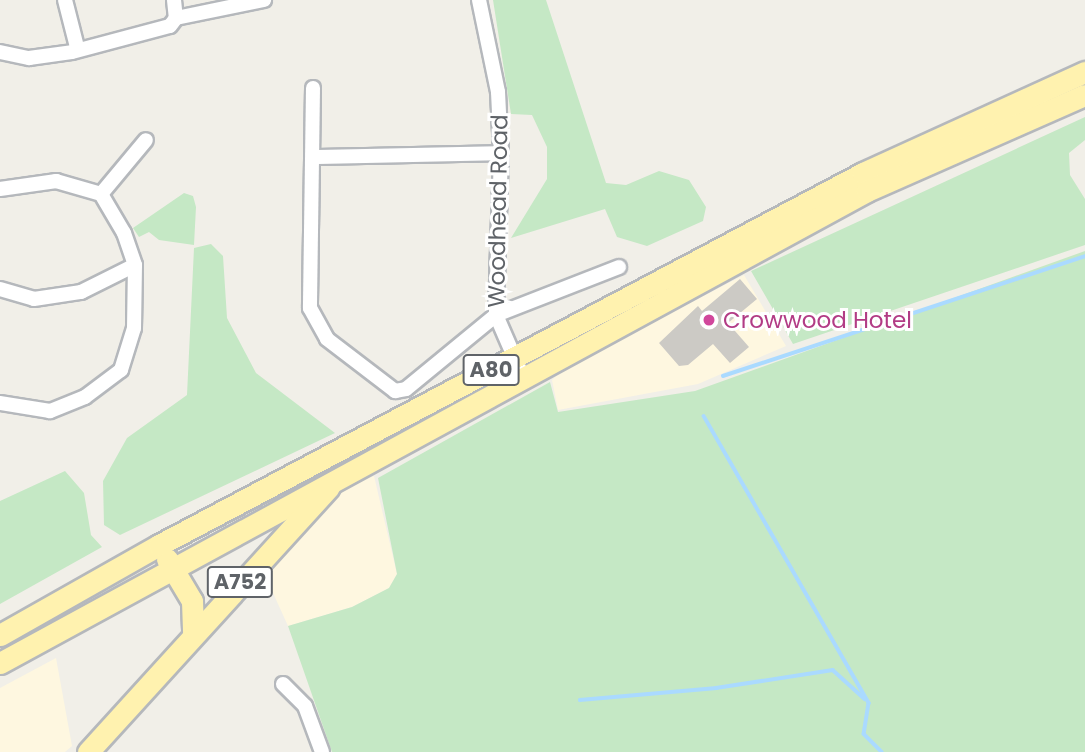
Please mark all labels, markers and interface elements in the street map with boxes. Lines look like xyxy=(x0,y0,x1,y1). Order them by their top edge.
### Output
street label: Woodhead Road xyxy=(483,114,513,308)
place label: Crowwood Hotel xyxy=(723,306,912,334)
marker: Crowwood Hotel xyxy=(701,312,717,328)
road number: A80 xyxy=(461,352,521,388)
road number: A752 xyxy=(207,564,273,600)

